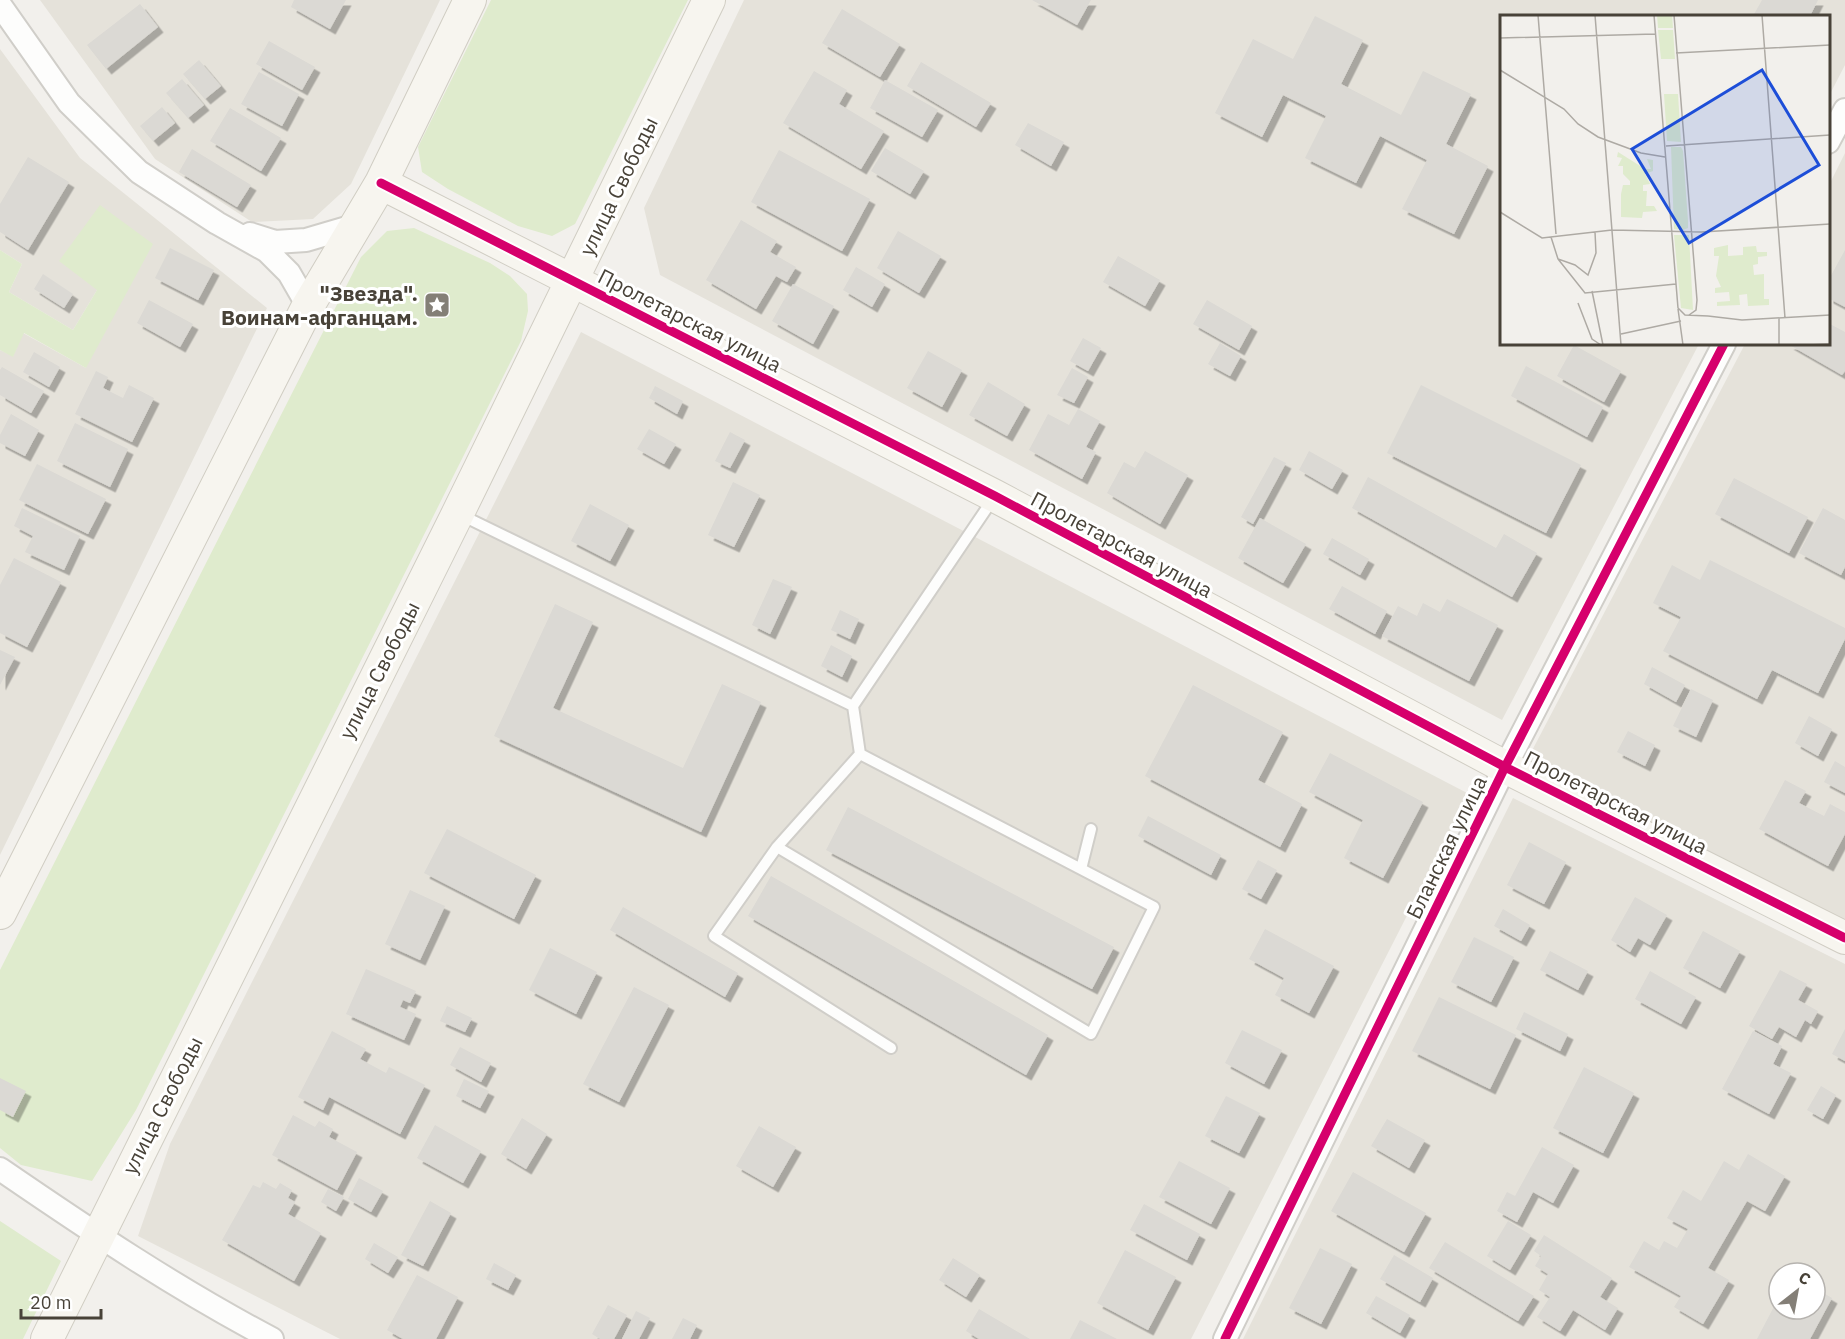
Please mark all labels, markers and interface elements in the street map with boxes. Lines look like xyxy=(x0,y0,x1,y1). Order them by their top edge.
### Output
inset map xyxy=(1500,15,1830,345)
street label: улица Свободы xyxy=(572,112,664,260)
street label: Пролетарская улица xyxy=(594,262,786,378)
place label: "Звезда". Воинам-афганцам. xyxy=(221,279,418,331)
place icon: "Звезда". Воинам-афганцам. xyxy=(422,290,452,320)
street label: Пролетарская улица xyxy=(1026,484,1218,604)
street label: улица Свободы xyxy=(332,596,426,744)
street label: Пролетарская улица xyxy=(1520,744,1712,860)
street label: Бланская улица xyxy=(1399,771,1493,923)
street label: улица Свободы xyxy=(115,1031,209,1179)
north arrow xyxy=(1767,1261,1827,1321)
text: С xyxy=(1795,1267,1814,1289)
scale bar xyxy=(21,1282,100,1320)
text: 20 m xyxy=(30,1291,72,1314)

